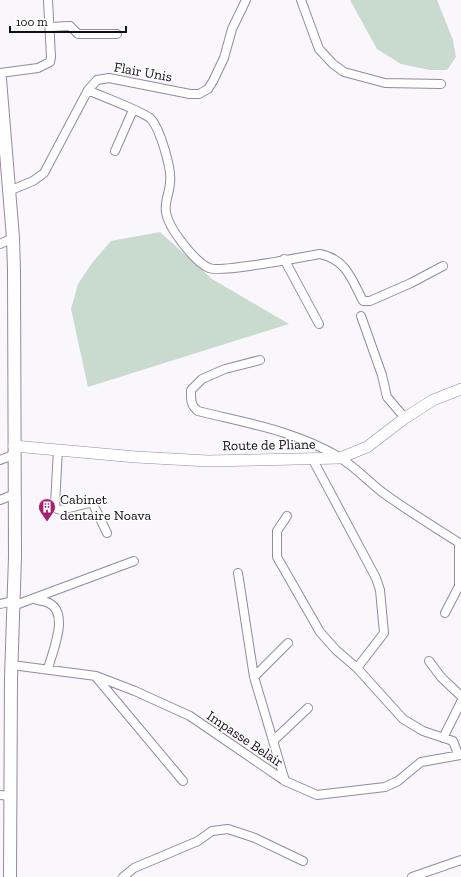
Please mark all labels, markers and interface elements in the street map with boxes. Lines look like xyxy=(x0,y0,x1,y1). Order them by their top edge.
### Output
scale bar xyxy=(10,8,126,34)
text: 100 m xyxy=(16,15,48,29)
street label: Flair Unis xyxy=(113,59,173,85)
street label: Route de Pliane xyxy=(222,436,316,454)
place label: Cabinet dentaire Noava xyxy=(60,491,152,524)
building icon: Cabinet dentaire Noava xyxy=(37,497,57,522)
street label: Impasse Belair xyxy=(204,707,286,771)

